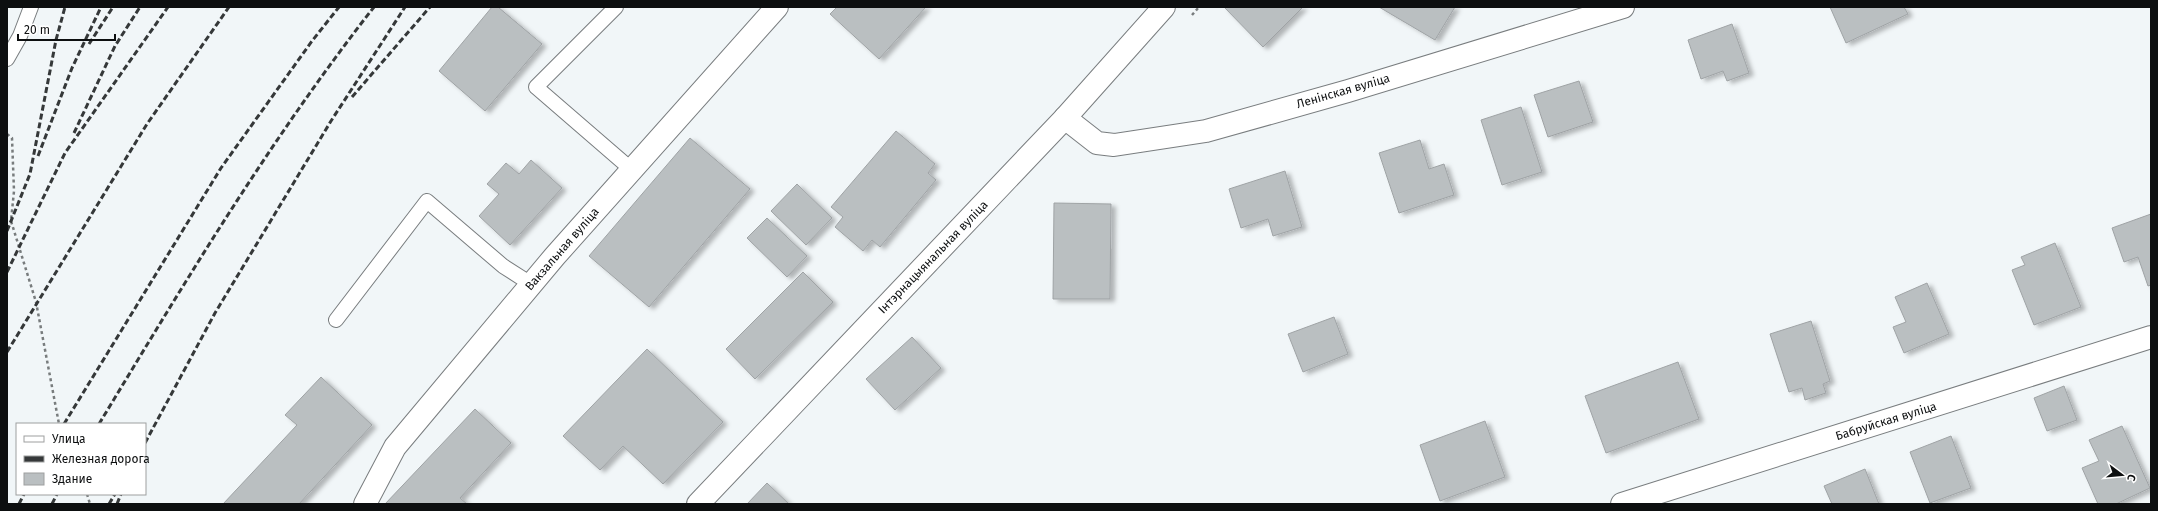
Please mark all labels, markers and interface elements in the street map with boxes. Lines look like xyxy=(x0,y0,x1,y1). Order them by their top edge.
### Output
scale bar xyxy=(18,16,115,42)
text: 20 m xyxy=(24,23,50,37)
street label: Ленінская вуліца xyxy=(1295,71,1391,111)
street label: Інтэрнацыянальная вуліца xyxy=(875,198,991,316)
street label: Вакзальная вуліца xyxy=(522,205,602,293)
street label: Бабруйская вуліца xyxy=(1834,399,1938,443)
legend xyxy=(16,423,146,495)
text: Улица xyxy=(52,432,86,446)
text: Железная дорога xyxy=(52,452,150,466)
north arrow xyxy=(2102,455,2142,495)
text: Здание xyxy=(52,472,92,486)
text: С xyxy=(2124,473,2138,483)

